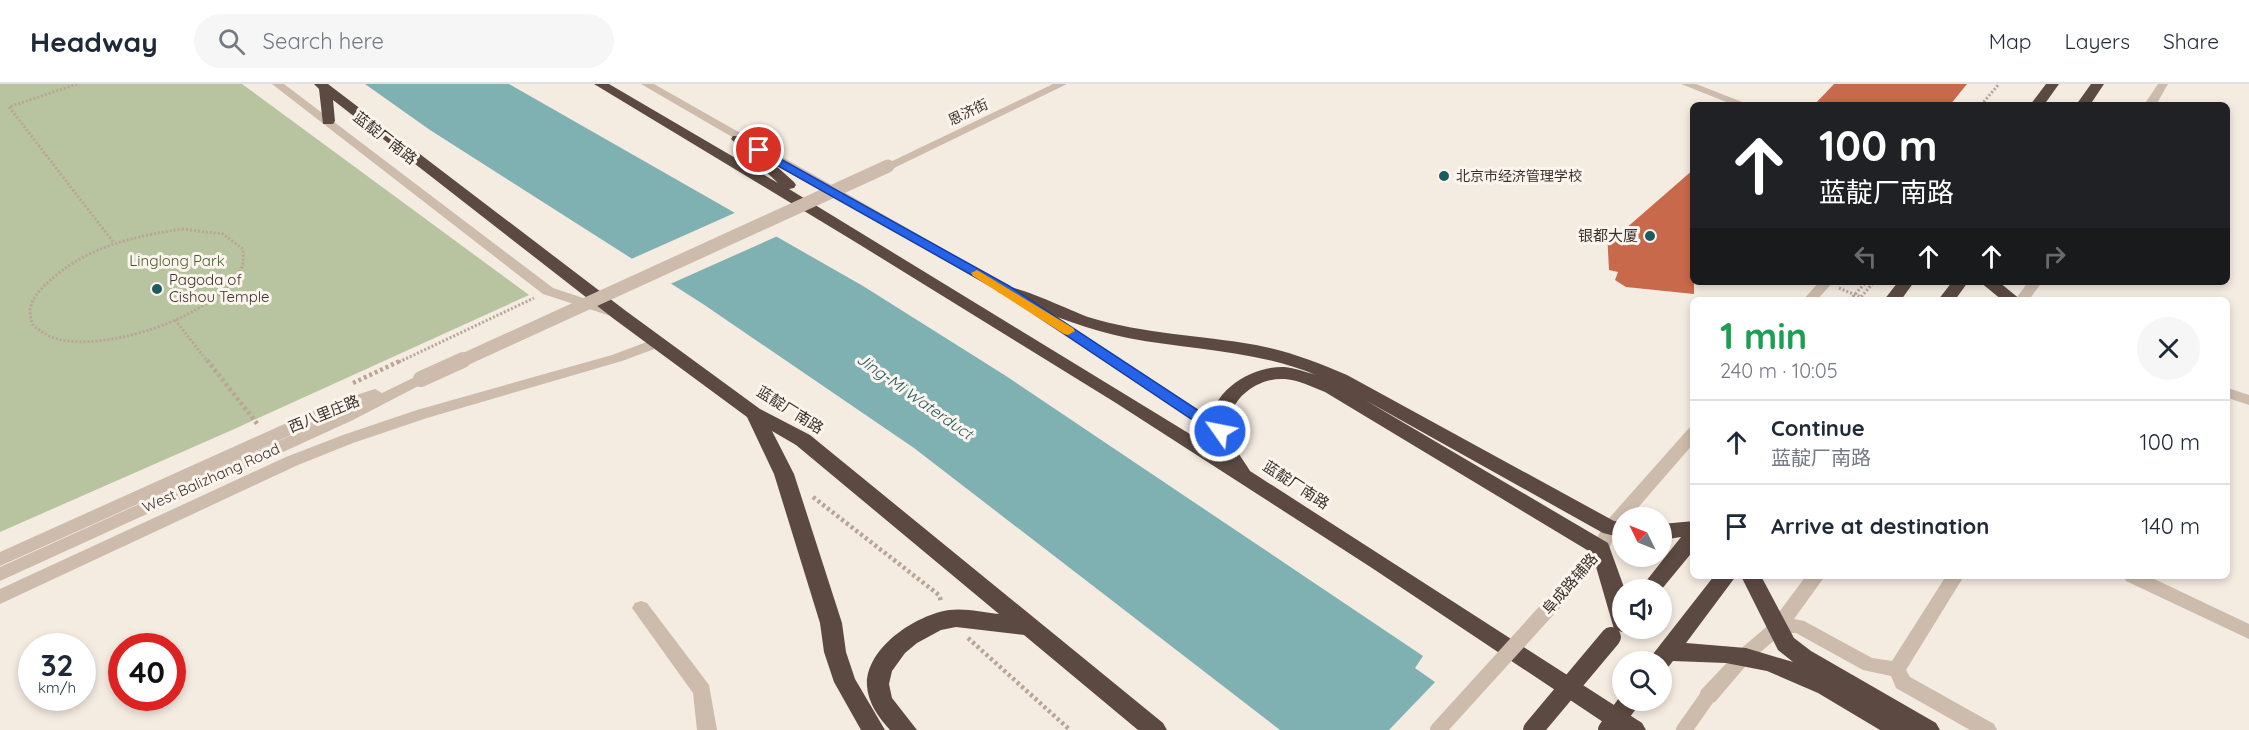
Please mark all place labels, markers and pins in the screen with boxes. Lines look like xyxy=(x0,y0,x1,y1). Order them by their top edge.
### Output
pin xyxy=(733,124,784,175)
place label: 北京市经济管理学校 xyxy=(1456,167,1582,185)
marker: 北京市经济管理学校 xyxy=(1437,169,1451,183)
place label: 银都大厦 xyxy=(1578,226,1638,245)
marker: 银都大厦 xyxy=(1643,229,1657,243)
place label: Pagoda of Cishou Temple xyxy=(169,270,270,306)
marker: Pagoda of Cishou Temple xyxy=(150,282,164,296)

